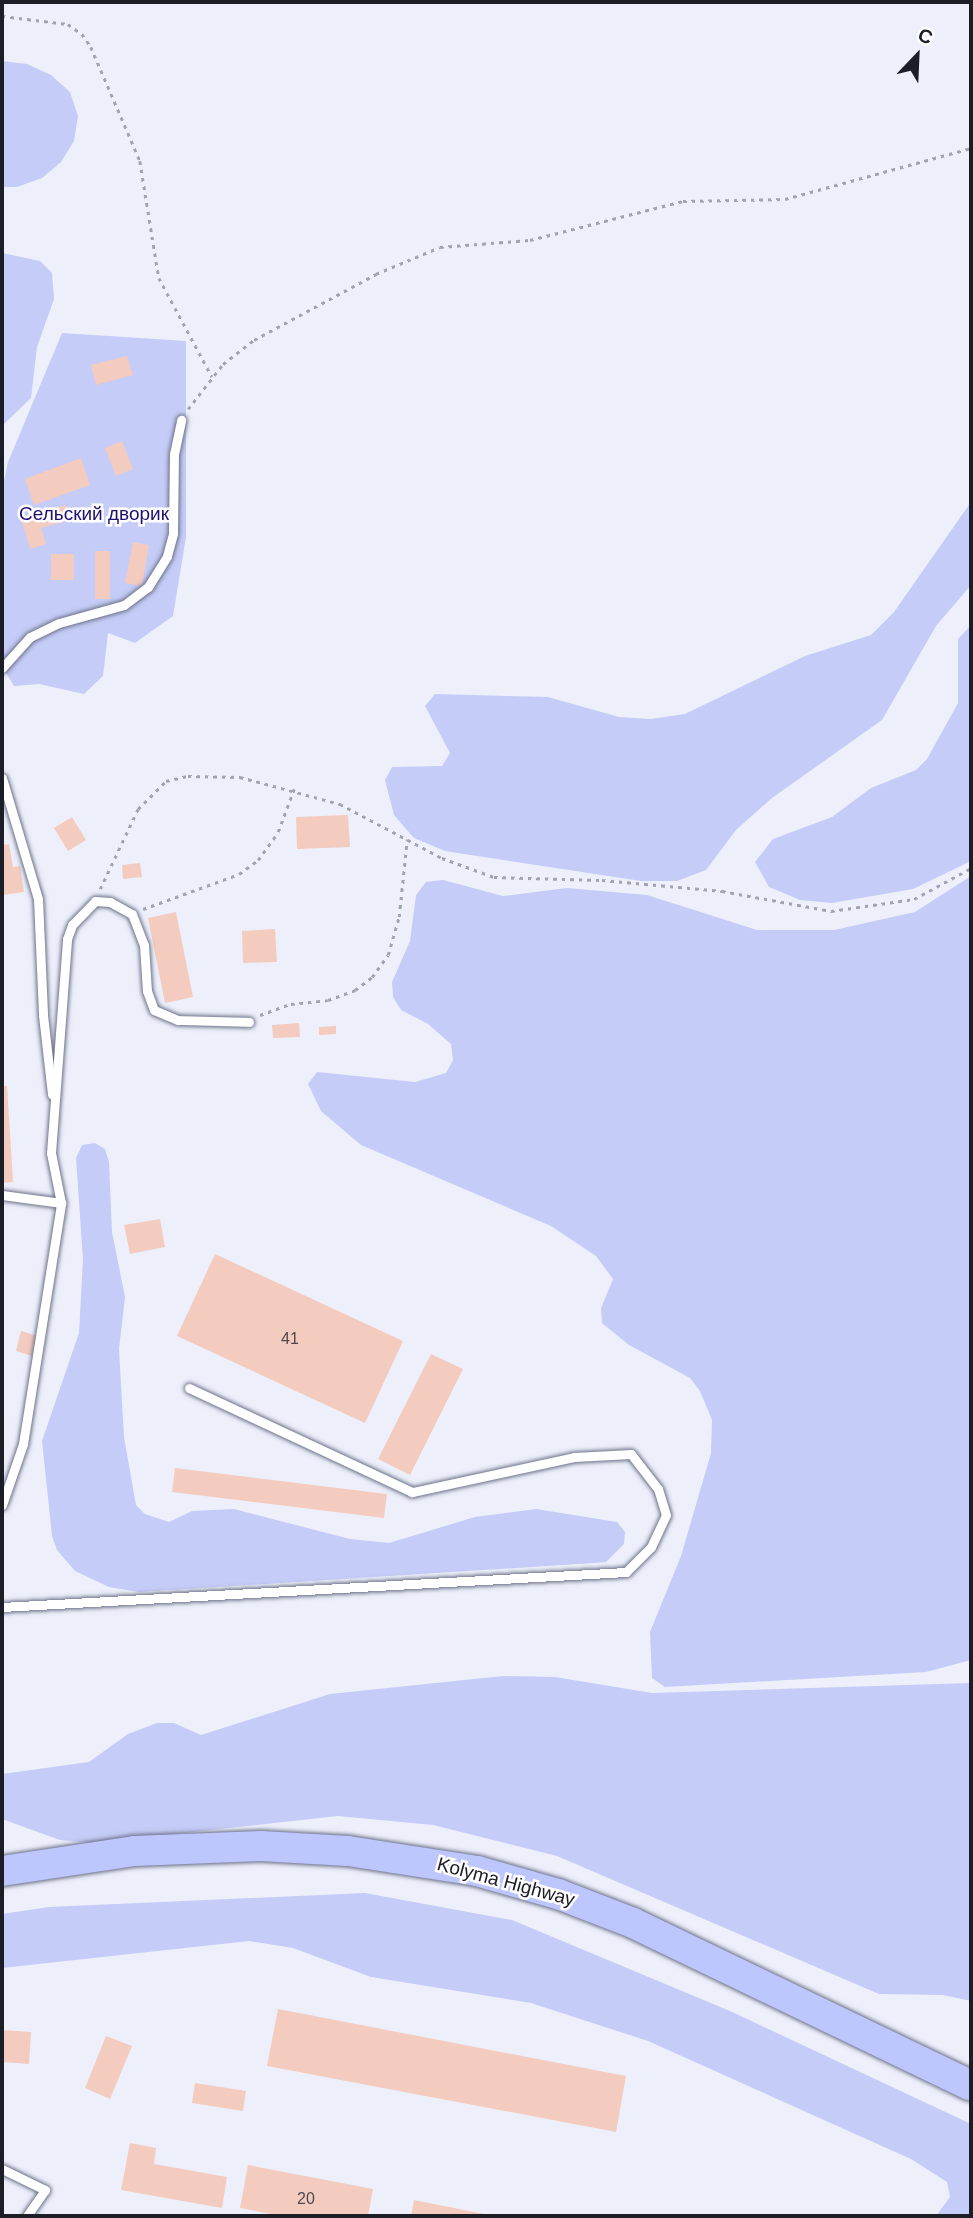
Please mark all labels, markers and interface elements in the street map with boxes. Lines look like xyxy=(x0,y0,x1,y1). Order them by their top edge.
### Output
north arrow xyxy=(882,21,952,91)
text: С xyxy=(915,24,936,49)
park label: Сельский дворик xyxy=(19,503,169,525)
house number: 41 xyxy=(281,1329,299,1349)
street label: Kolyma Highway xyxy=(435,1853,577,1911)
house number: 20 xyxy=(297,2189,315,2209)

